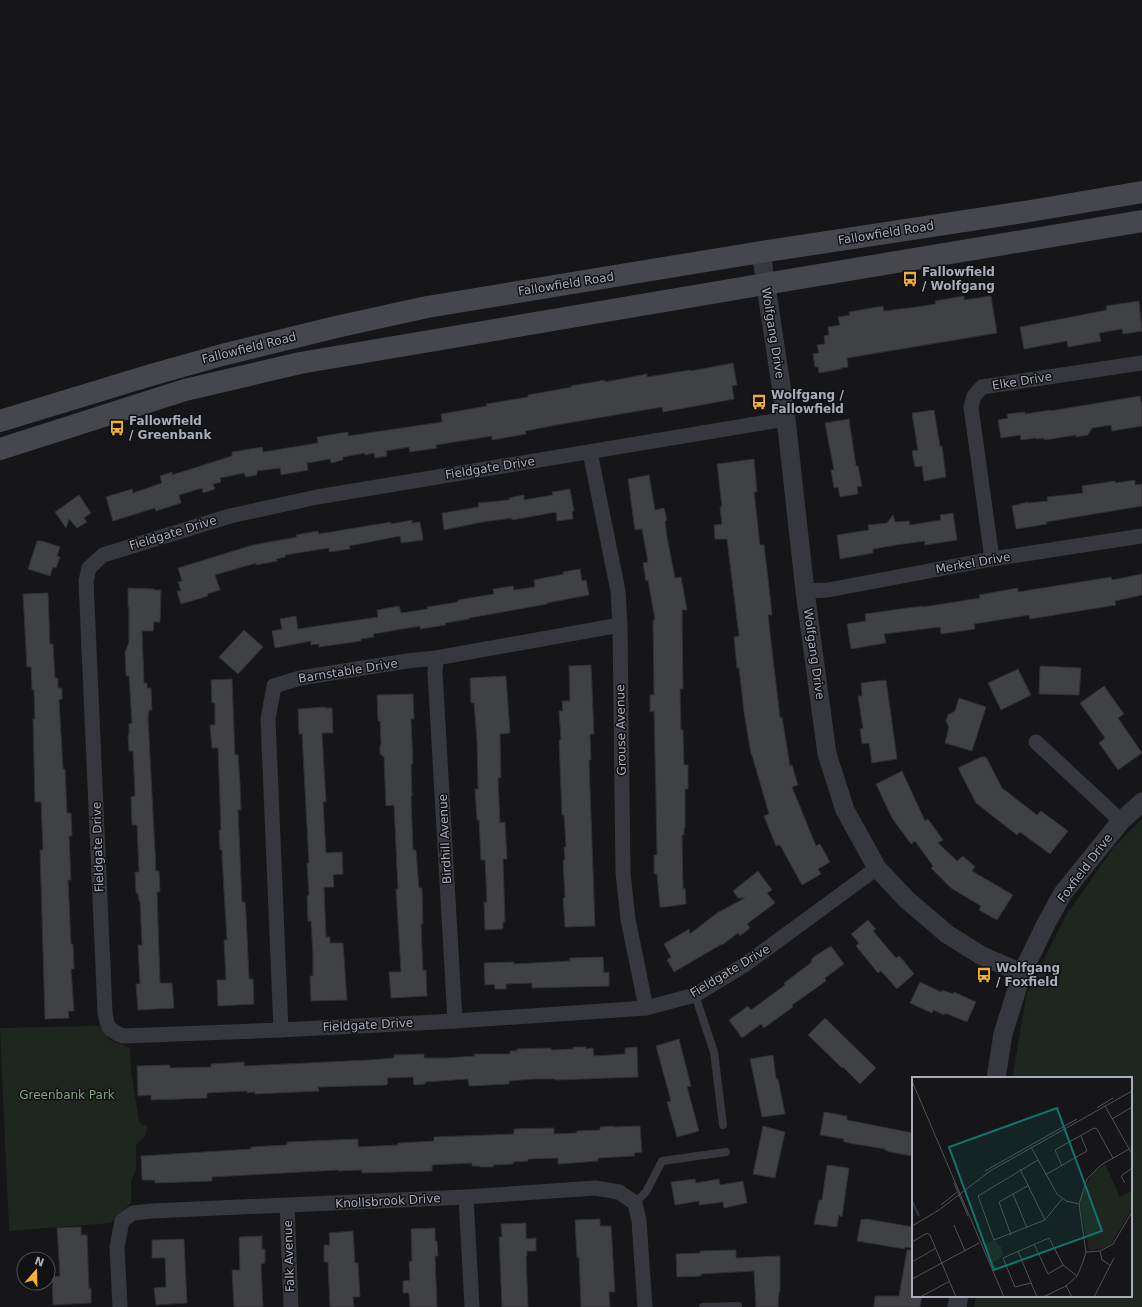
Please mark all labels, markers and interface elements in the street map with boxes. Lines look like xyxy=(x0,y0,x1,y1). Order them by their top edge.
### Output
street label: Fallowfield Road xyxy=(837,219,935,247)
place label: Fallowfield / Wolfgang xyxy=(922,265,995,293)
street label: Fallowfield Road xyxy=(517,270,615,298)
bus stop icon: Fallowfield / Wolfgang xyxy=(901,270,919,288)
street label: Wolfgang Drive xyxy=(759,286,787,380)
street label: Fallowfield Road xyxy=(200,329,298,367)
street label: Elke Drive xyxy=(991,369,1053,393)
place label: Wolfgang / Fallowfield xyxy=(771,388,844,416)
bus stop icon: Wolfgang / Fallowfield xyxy=(750,393,768,411)
place label: Fallowfield / Greenbank xyxy=(129,414,212,442)
bus stop icon: Fallowfield / Greenbank xyxy=(108,419,126,437)
street label: Fieldgate Drive xyxy=(444,454,536,482)
street label: Fieldgate Drive xyxy=(128,513,218,553)
street label: Merkel Drive xyxy=(935,550,1011,576)
street label: Wolfgang Drive xyxy=(801,607,827,701)
street label: Barnstable Drive xyxy=(297,656,399,686)
street label: Grouse Avenue xyxy=(613,684,629,776)
street label: Birdhill Avenue xyxy=(436,794,454,884)
street label: Fieldgate Drive xyxy=(89,802,107,892)
street label: Foxfield Drive xyxy=(1055,831,1115,905)
street label: Fieldgate Drive xyxy=(688,942,772,1000)
place label: Wolfgang / Foxfield xyxy=(996,961,1060,989)
bus stop icon: Wolfgang / Foxfield xyxy=(975,966,993,984)
street label: Fieldgate Drive xyxy=(322,1016,414,1034)
inset map xyxy=(912,1077,1132,1297)
park label: Greenbank Park xyxy=(19,1088,115,1102)
street label: Knollsbrook Drive xyxy=(335,1191,441,1211)
street label: Falk Avenue xyxy=(281,1220,297,1292)
north arrow xyxy=(16,1251,56,1291)
text: N xyxy=(33,1254,46,1270)

